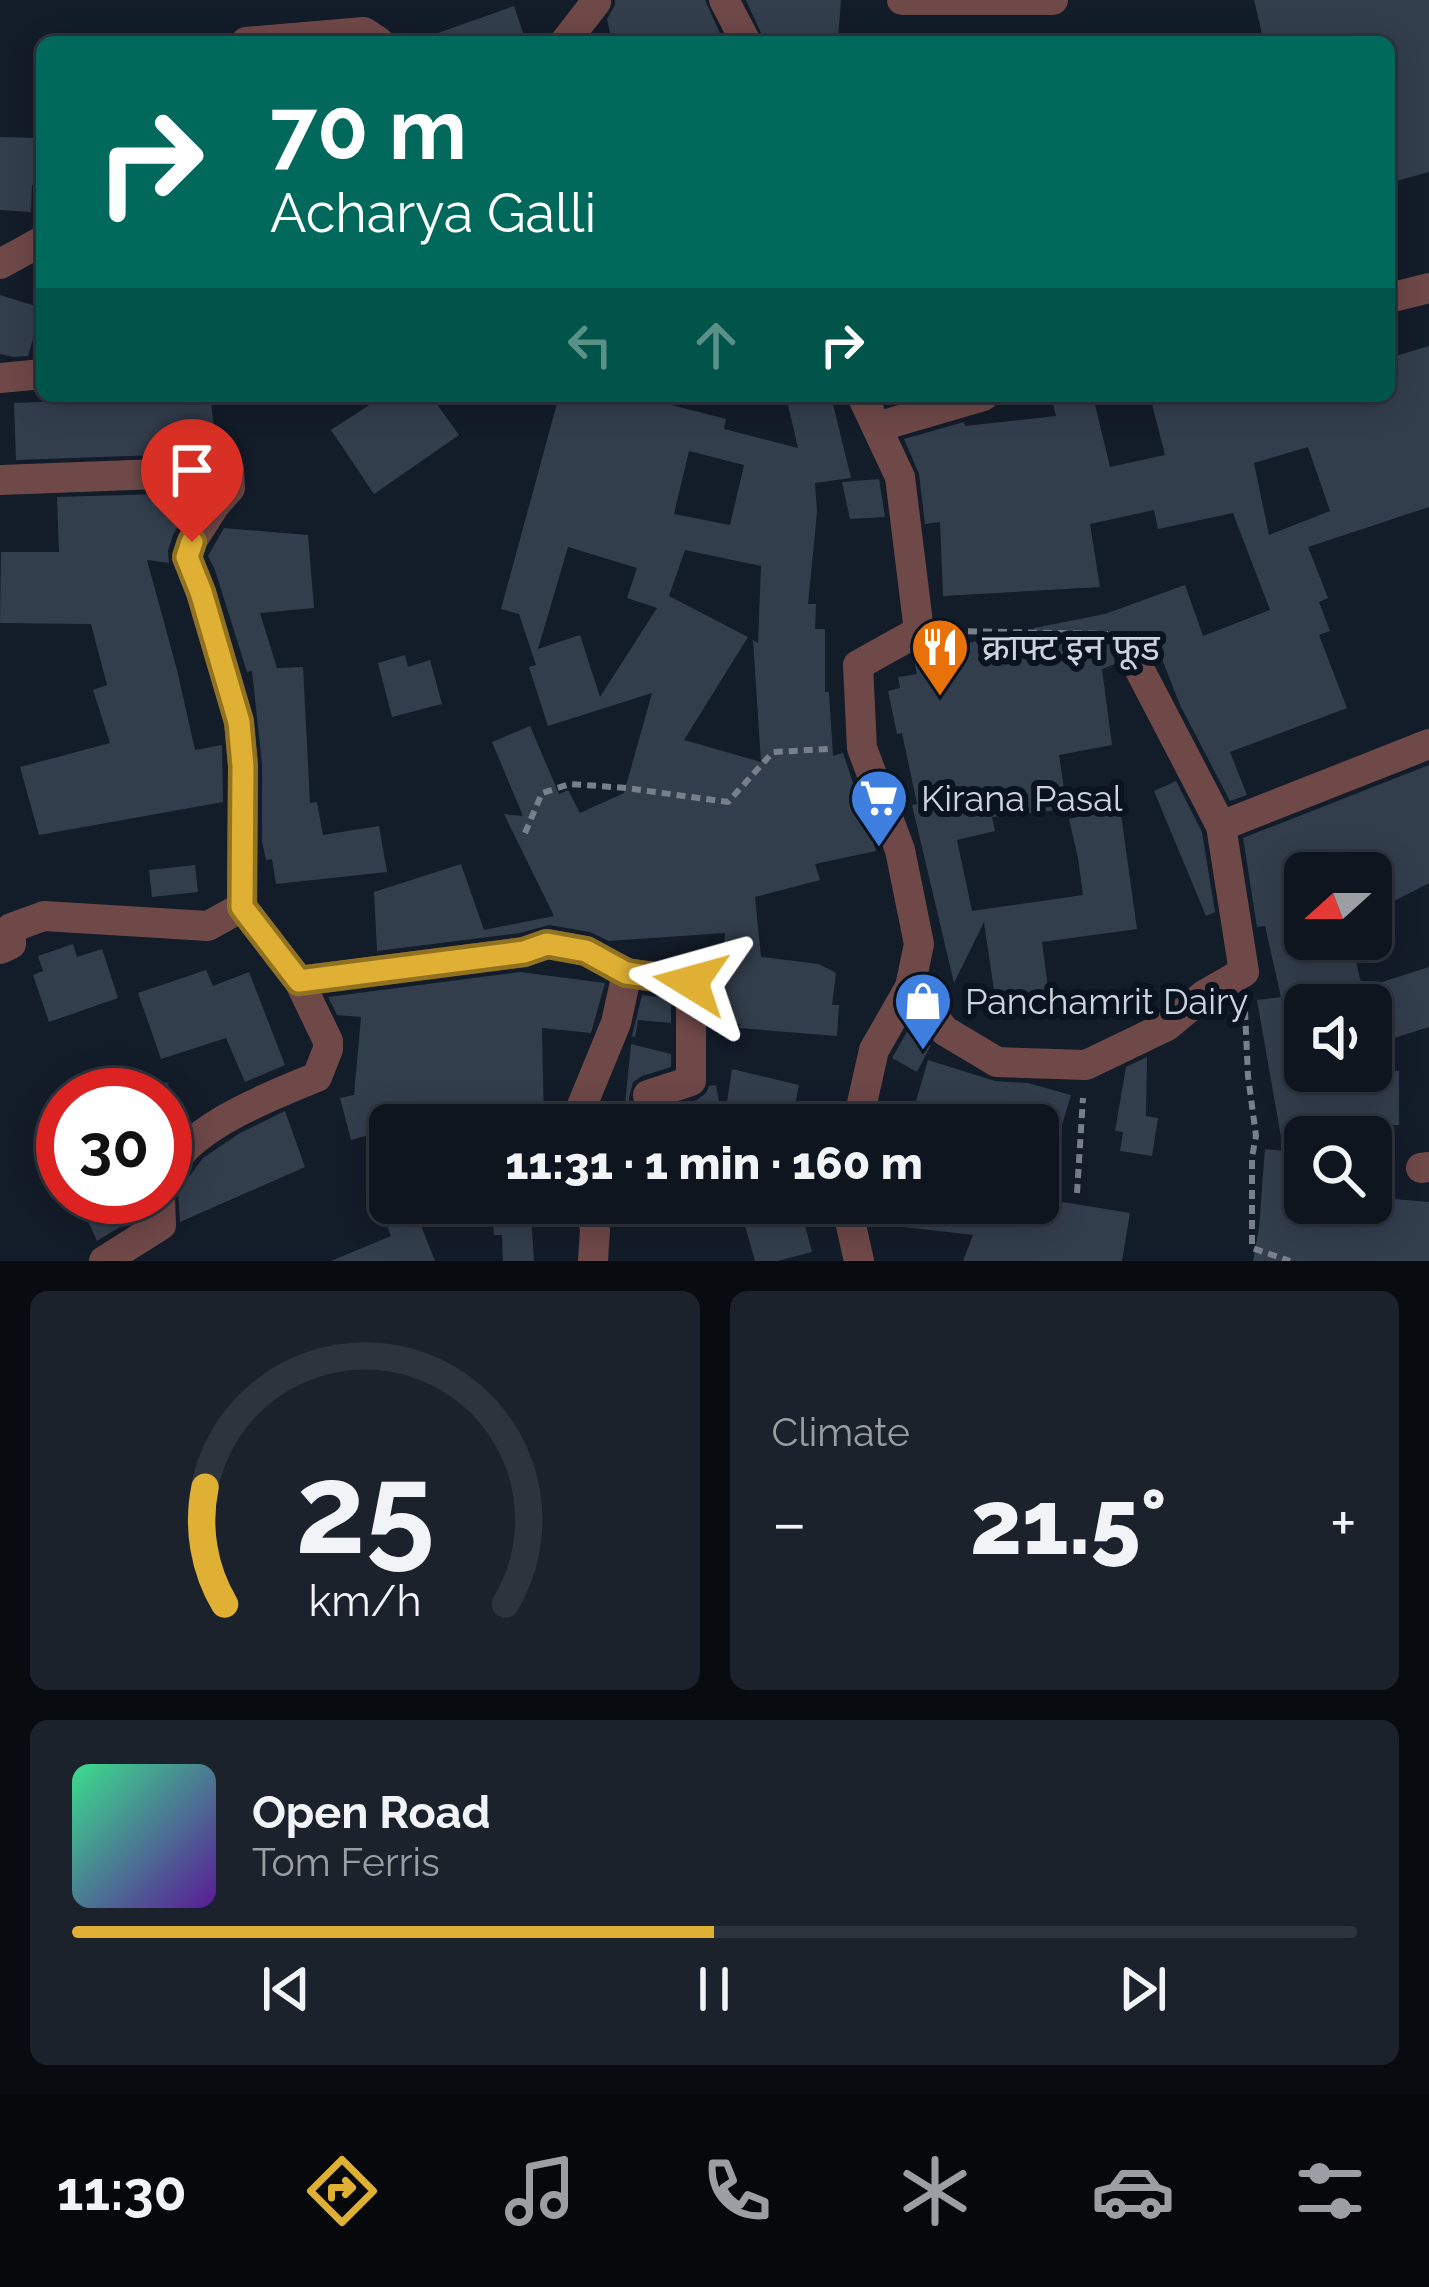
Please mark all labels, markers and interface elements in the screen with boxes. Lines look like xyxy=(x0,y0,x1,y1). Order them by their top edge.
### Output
text: 70 m xyxy=(270,80,467,179)
icon: right xyxy=(72,84,228,240)
text: Acharya Galli xyxy=(270,181,596,245)
icon: left xyxy=(557,312,623,378)
icon: ahead xyxy=(683,312,749,378)
icon: right xyxy=(809,312,875,378)
pin xyxy=(141,419,243,542)
icon: arrive xyxy=(159,437,225,503)
restaurant icon: क्राफ्ट इन फूड xyxy=(909,616,971,698)
place label: क्राफ्ट इन फूड xyxy=(982,626,1161,670)
supermarket icon: Kirana Pasal xyxy=(848,767,910,849)
place label: Kirana Pasal xyxy=(921,777,1123,819)
north arrow xyxy=(1284,852,1392,960)
map controls xyxy=(1284,852,1392,1224)
position arrow xyxy=(628,919,754,1045)
shop icon: Panchamrit Dairy xyxy=(892,970,954,1052)
place label: Panchamrit Dairy xyxy=(965,980,1248,1022)
button: sound xyxy=(1284,984,1392,1092)
speed limit sign: 30 xyxy=(36,1068,192,1224)
button: search xyxy=(1284,1116,1392,1224)
text: 11:31 · 1 min · 160 m xyxy=(505,1137,923,1190)
text: Climate xyxy=(772,1409,910,1455)
text: 25 xyxy=(295,1436,435,1582)
text: 21.5° xyxy=(970,1469,1167,1575)
text: − xyxy=(772,1484,807,1561)
text: + xyxy=(1330,1484,1357,1561)
text: km/h xyxy=(308,1575,421,1625)
text: Open Road xyxy=(252,1786,491,1839)
text: Tom Ferris xyxy=(252,1839,440,1885)
icon: previous xyxy=(253,1956,319,2022)
icon: pause xyxy=(681,1956,747,2022)
icon: next xyxy=(1110,1956,1176,2022)
icon: directions xyxy=(300,2149,384,2233)
icon: music xyxy=(498,2149,582,2233)
icon: phone xyxy=(695,2149,779,2233)
icon: climate xyxy=(893,2149,977,2233)
icon: car xyxy=(1091,2149,1175,2233)
icon: filters xyxy=(1288,2149,1372,2233)
text: 11:30 xyxy=(57,2159,187,2223)

